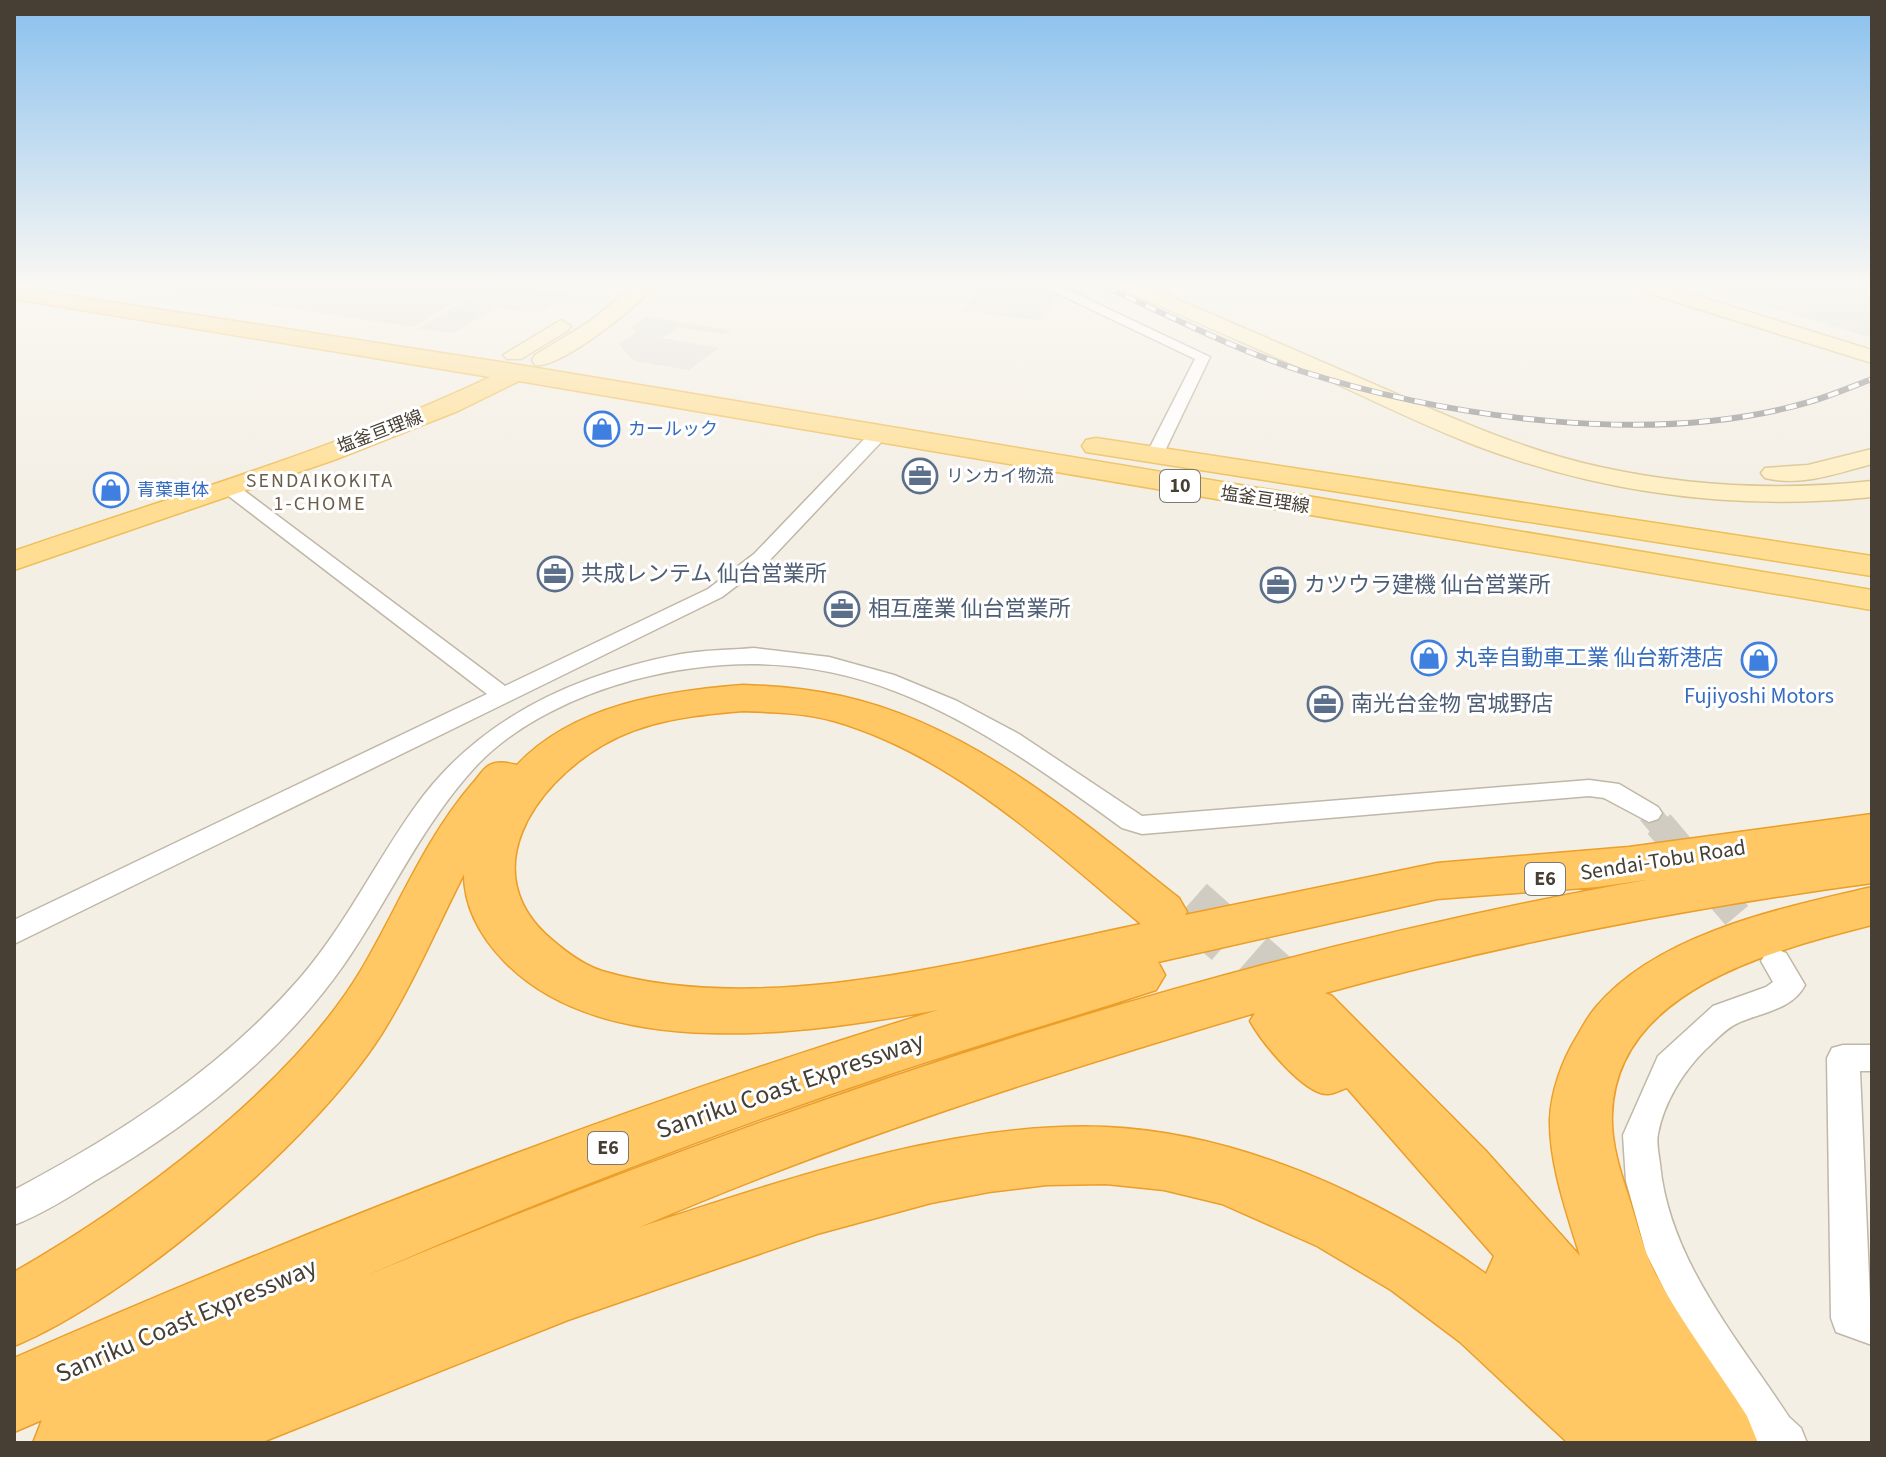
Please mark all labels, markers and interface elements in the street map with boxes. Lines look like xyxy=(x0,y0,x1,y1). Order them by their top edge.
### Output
street label: 塩釜亘理線 xyxy=(334,404,426,460)
shop icon: カールック xyxy=(583,410,621,448)
place label: カールック xyxy=(628,417,718,442)
office icon: リンカイ物流 xyxy=(901,457,939,495)
place label: リンカイ物流 xyxy=(946,464,1054,489)
district label: SENDAIKOKITA 1-CHOME xyxy=(246,467,394,518)
road number: 10 xyxy=(1160,470,1200,502)
shop icon: 青葉車体 xyxy=(92,471,130,509)
place label: 青葉車体 xyxy=(137,478,209,503)
street label: 塩釜亘理線 xyxy=(1219,481,1311,519)
office icon: 共成レンテム 仙台営業所 xyxy=(536,555,574,593)
place label: 共成レンテム 仙台営業所 xyxy=(581,558,827,590)
office icon: カツウラ建機 仙台営業所 xyxy=(1259,566,1297,604)
place label: カツウラ建機 仙台営業所 xyxy=(1304,569,1550,601)
office icon: 相互産業 仙台営業所 xyxy=(823,590,861,628)
place label: 相互産業 仙台営業所 xyxy=(868,593,1070,625)
shop icon: 丸幸自動車工業 仙台新港店 xyxy=(1410,639,1448,677)
shop icon: Fujiyoshi Motors xyxy=(1740,641,1778,679)
place label: 丸幸自動車工業 仙台新港店 xyxy=(1455,642,1723,674)
place label: Fujiyoshi Motors xyxy=(1684,680,1834,712)
office icon: 南光台金物 宮城野店 xyxy=(1306,685,1344,723)
place label: 南光台金物 宮城野店 xyxy=(1351,688,1553,720)
street label: Sendai-Tobu Road xyxy=(1578,831,1748,889)
road number: E6 xyxy=(1525,863,1565,895)
street label: Sanriku Coast Expressway xyxy=(651,1022,929,1148)
road number: E6 xyxy=(588,1132,628,1164)
street label: Sanriku Coast Expressway xyxy=(50,1248,322,1392)

